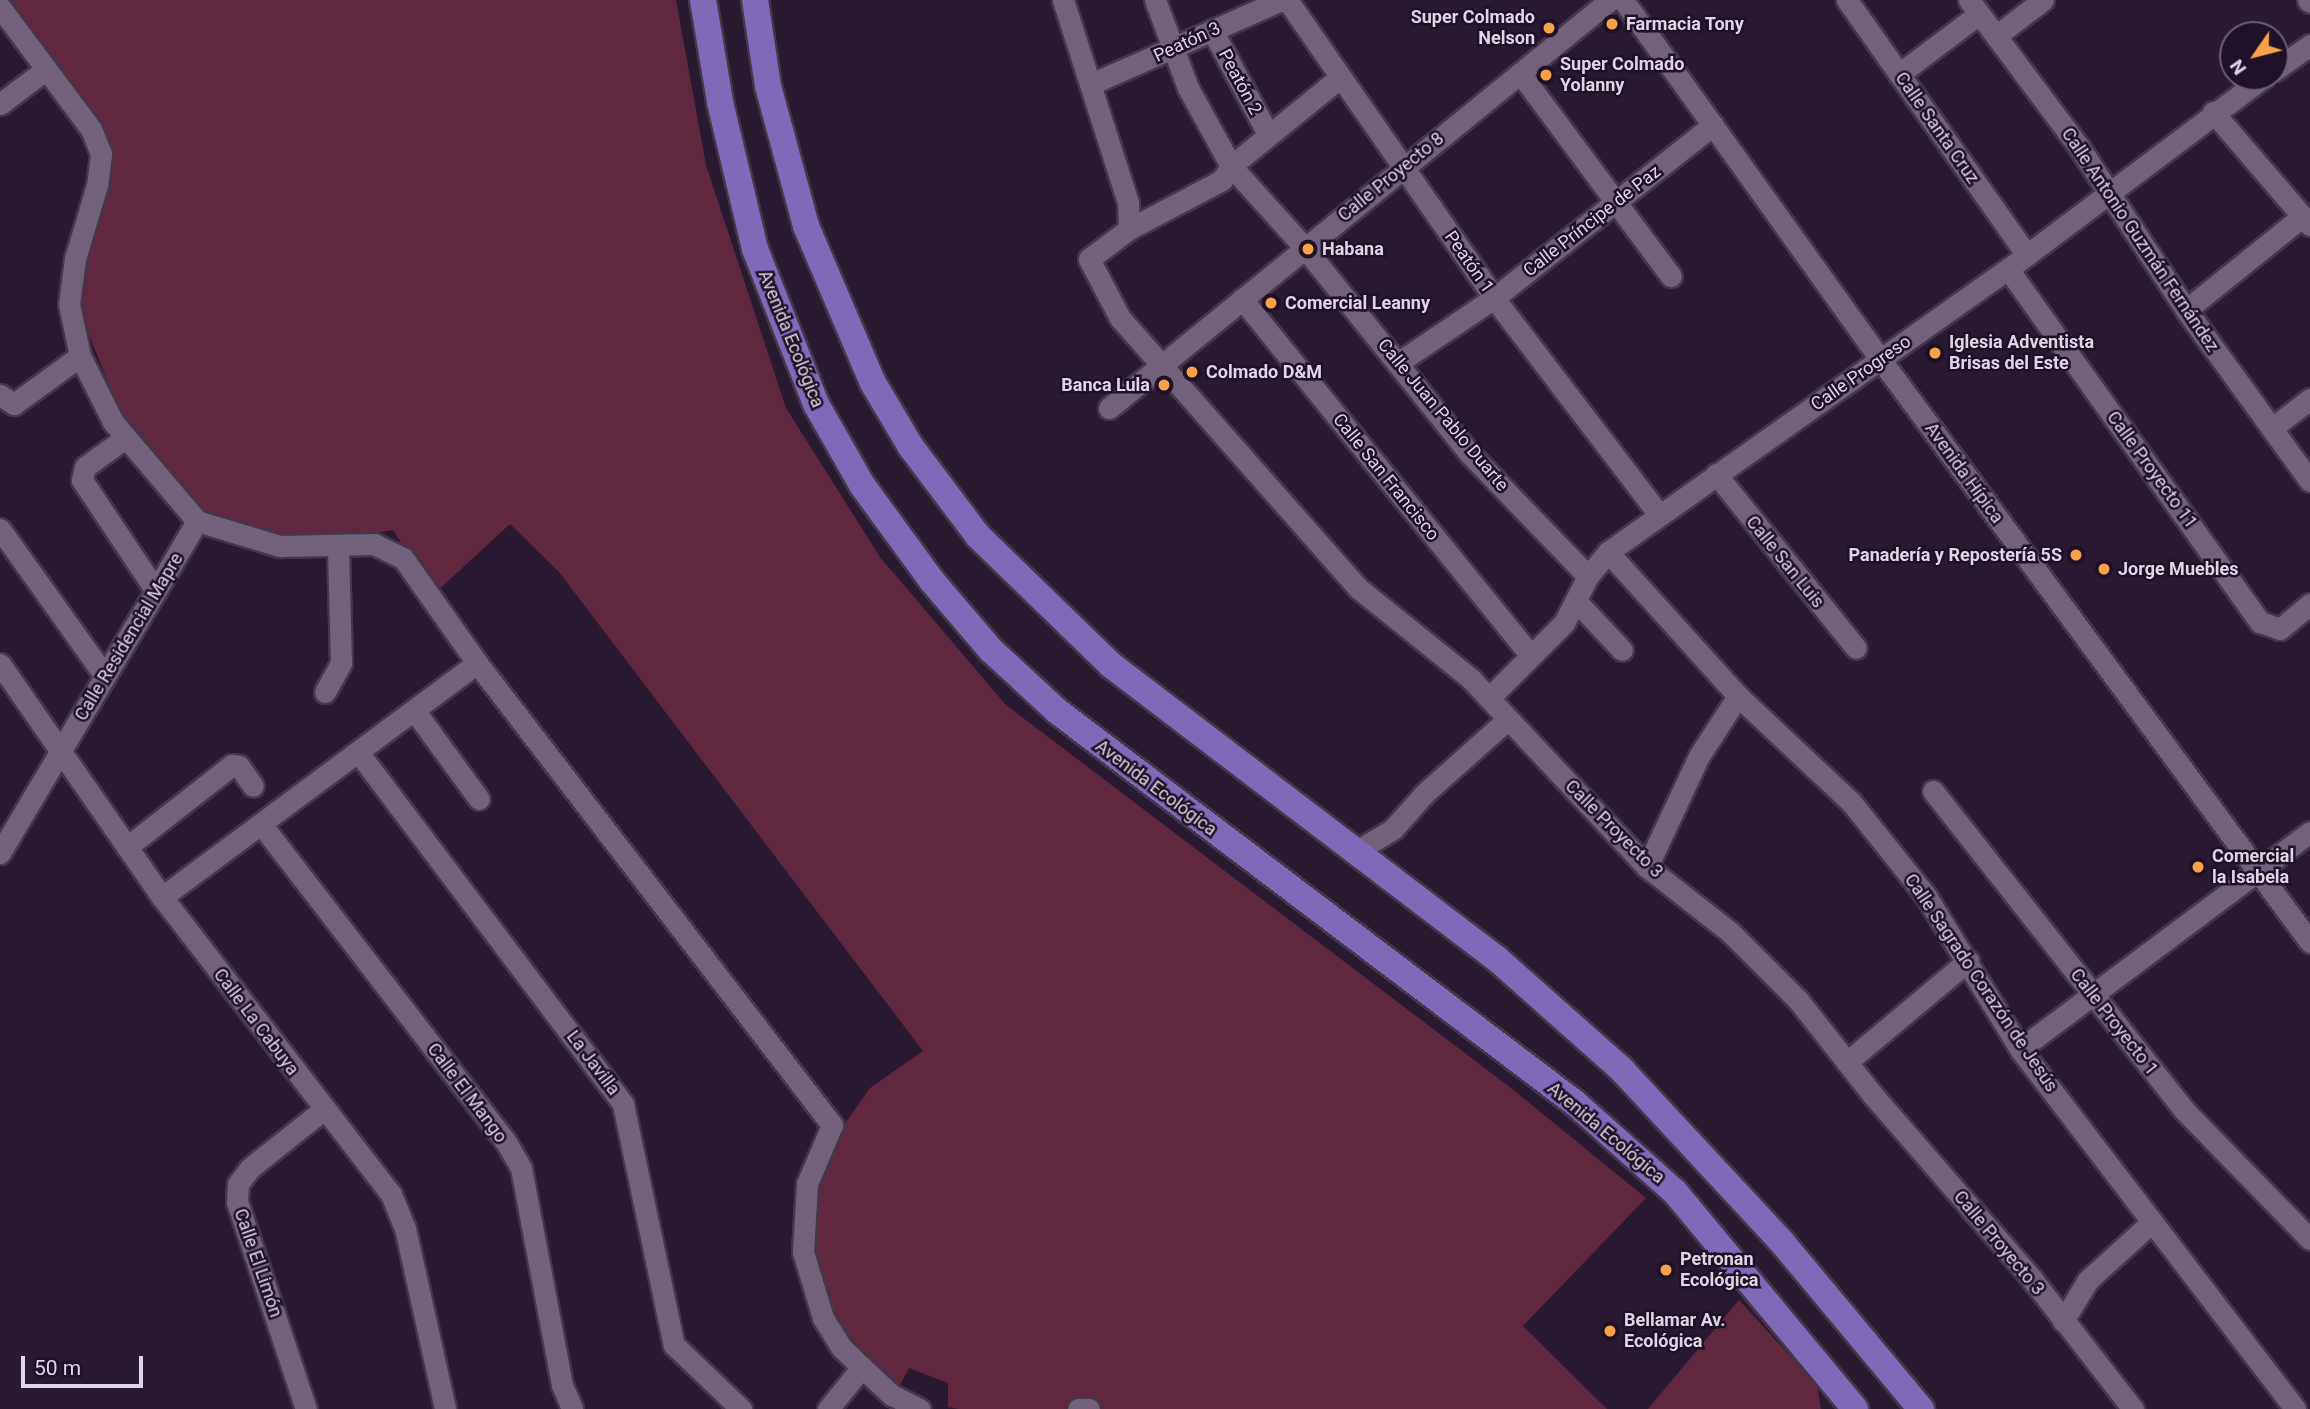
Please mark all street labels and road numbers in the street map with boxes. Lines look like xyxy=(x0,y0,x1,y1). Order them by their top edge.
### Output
street label: Peatón 3 xyxy=(1150,17,1224,67)
street label: Peatón 2 xyxy=(1214,46,1266,118)
street label: Calle Santa Cruz xyxy=(1890,68,1984,188)
street label: Calle Antonio Guzmán Fernández xyxy=(2057,124,2223,356)
street label: Calle Proyecto 8 xyxy=(1334,128,1448,226)
street label: Calle Príncipe de Paz xyxy=(1519,161,1665,281)
street label: Peatón 1 xyxy=(1440,227,1498,297)
street label: Avenida Ecológica xyxy=(754,267,828,411)
street label: Calle Progreso xyxy=(1807,331,1915,415)
street label: Calle Juan Pablo Duarte xyxy=(1373,334,1513,496)
street label: Calle Proyecto 11 xyxy=(2102,407,2202,533)
street label: Calle San Francisco xyxy=(1328,409,1444,545)
street label: Avenida Hípica xyxy=(1920,418,2008,528)
street label: Calle San Luis xyxy=(1741,512,1829,612)
street label: Calle Residencial Mapre xyxy=(70,549,188,725)
street label: Avenida Ecológica xyxy=(1091,735,1221,841)
street label: Calle Proyecto 3 xyxy=(1561,776,1667,882)
street label: Calle Sagrado Corazón de Jesús xyxy=(1900,870,2062,1096)
street label: Calle La Cabuya xyxy=(209,964,303,1080)
street label: Calle Proyecto 1 xyxy=(2066,964,2162,1080)
street label: La Javilla xyxy=(562,1026,624,1100)
street label: Calle El Mango xyxy=(423,1039,511,1147)
street label: Avenida Ecológica xyxy=(1543,1078,1669,1188)
street label: Calle Proyecto 3 xyxy=(1949,1186,2049,1300)
street label: Calle El Limón xyxy=(229,1206,287,1320)

